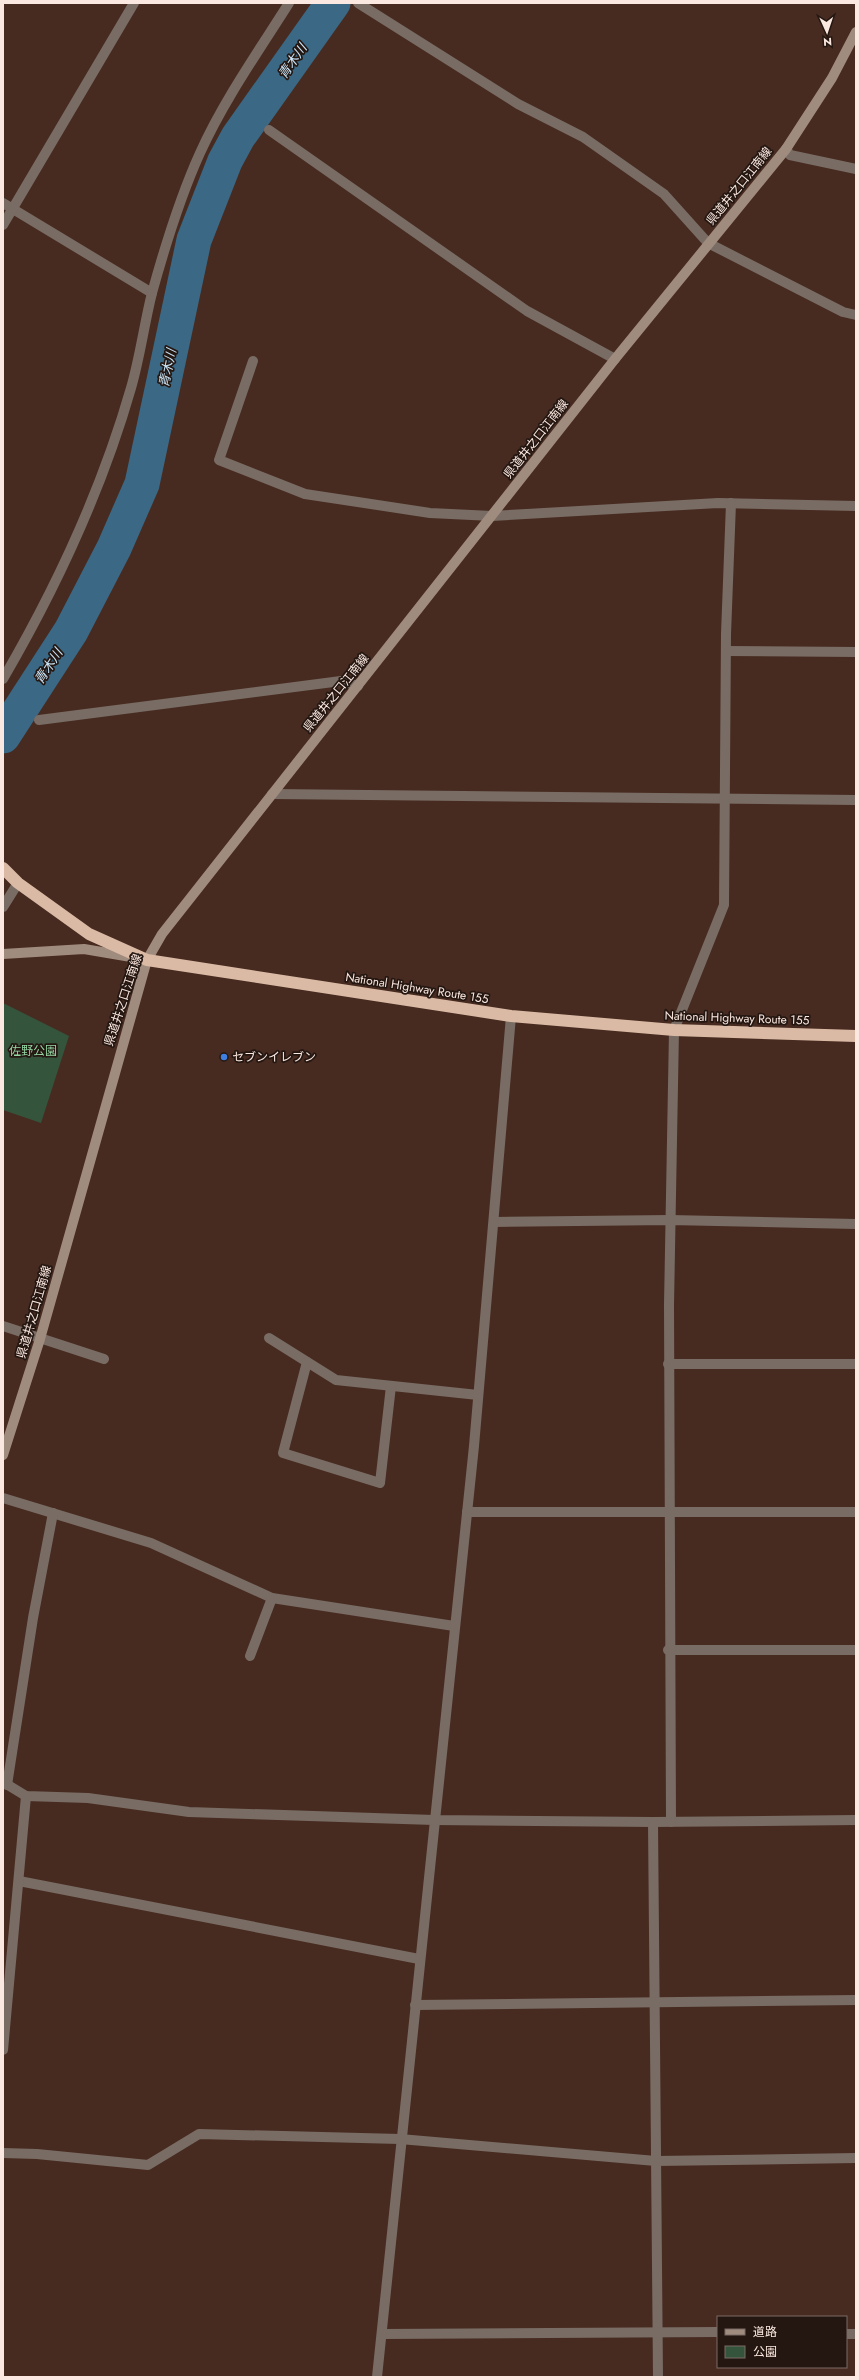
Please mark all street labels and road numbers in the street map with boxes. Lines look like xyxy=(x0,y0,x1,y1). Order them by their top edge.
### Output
street label: 県道井之口江南線 xyxy=(702,143,776,229)
street label: 県道井之口江南線 xyxy=(499,396,573,482)
street label: 県道井之口江南線 xyxy=(299,650,373,736)
street label: 県道井之口江南線 xyxy=(100,952,146,1048)
street label: National Highway Route 155 xyxy=(344,968,490,1008)
street label: National Highway Route 155 xyxy=(664,1006,810,1030)
street label: 県道井之口江南線 xyxy=(12,1263,56,1361)

